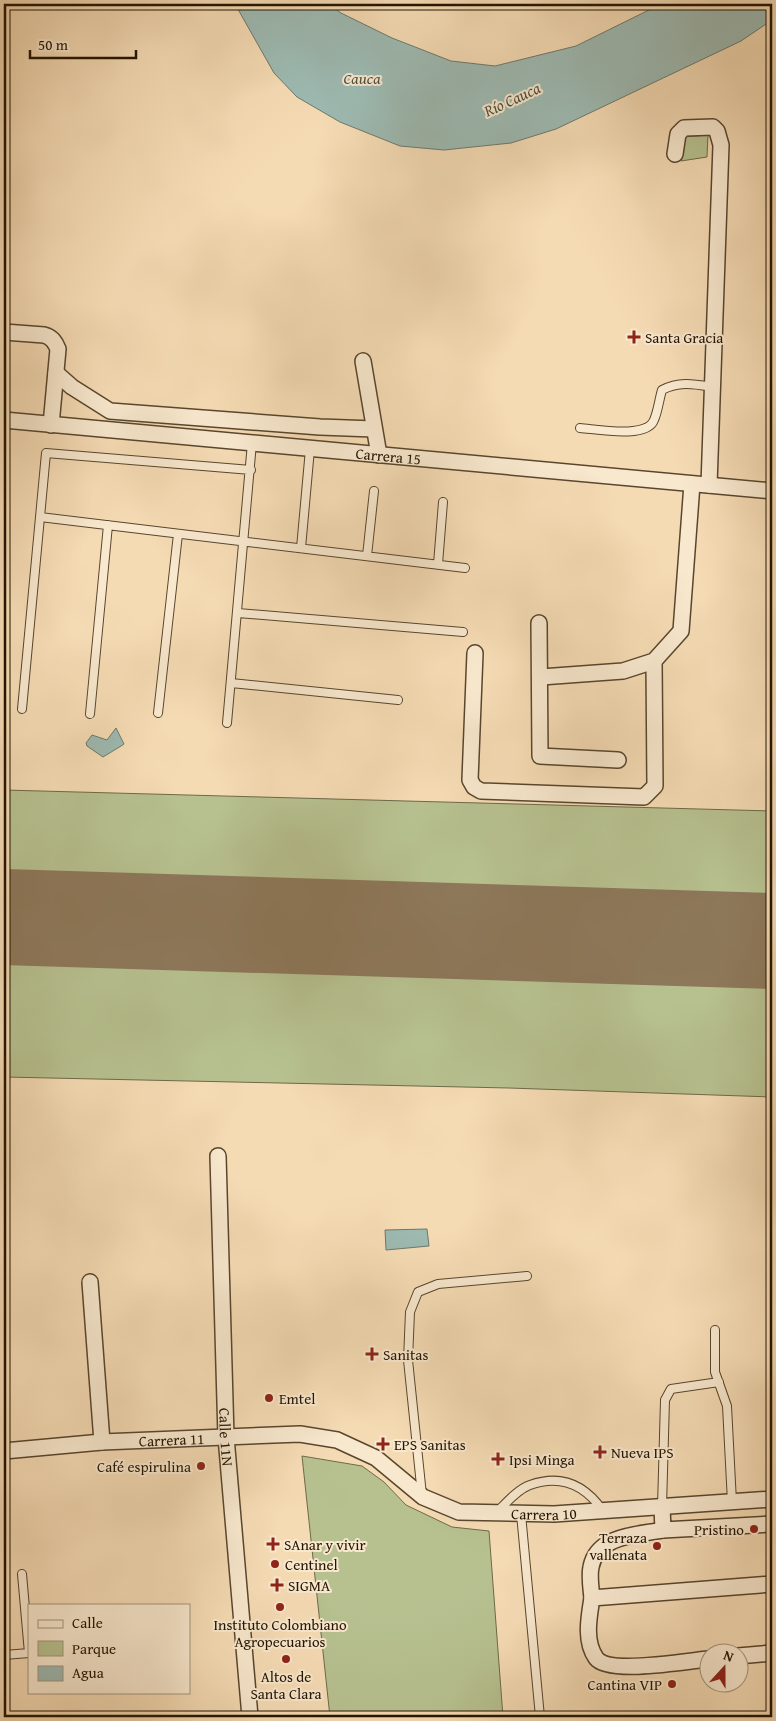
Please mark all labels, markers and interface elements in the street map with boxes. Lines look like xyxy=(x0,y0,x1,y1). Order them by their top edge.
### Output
scale bar xyxy=(30,28,136,60)
text: 50 m xyxy=(38,34,69,55)
water label: Cauca xyxy=(343,66,381,90)
water label: Río Cauca xyxy=(479,75,545,123)
place label: Santa Gracia xyxy=(645,327,723,348)
marker: Santa Gracia xyxy=(627,330,641,344)
street label: Carrera 15 xyxy=(355,442,422,469)
place label: Sanitas xyxy=(383,1344,428,1365)
marker: Sanitas xyxy=(365,1347,379,1361)
place label: Emtel xyxy=(279,1388,315,1409)
marker: Emtel xyxy=(263,1392,275,1404)
street label: Calle 11N xyxy=(215,1407,239,1467)
street label: Carrera 11 xyxy=(138,1427,205,1451)
place label: EPS Sanitas xyxy=(394,1434,466,1455)
marker: EPS Sanitas xyxy=(376,1437,390,1451)
place label: Nueva IPS xyxy=(611,1442,674,1463)
marker: Nueva IPS xyxy=(593,1445,607,1459)
place label: Ipsi Minga xyxy=(509,1449,575,1470)
marker: Ipsi Minga xyxy=(491,1452,505,1466)
place label: Café espirulina xyxy=(97,1456,191,1477)
marker: Café espirulina xyxy=(195,1460,207,1472)
street label: Carrera 10 xyxy=(511,1502,577,1525)
place label: Pristino xyxy=(694,1519,744,1540)
marker: Pristino xyxy=(748,1523,760,1535)
place label: Terraza vallenata xyxy=(589,1527,647,1565)
place label: SAnar y vivir xyxy=(284,1534,366,1555)
marker: SAnar y vivir xyxy=(266,1537,280,1551)
marker: Terraza vallenata xyxy=(651,1540,663,1552)
place label: Centinel xyxy=(285,1554,338,1575)
marker: Centinel xyxy=(269,1558,281,1570)
place label: SIGMA xyxy=(288,1575,330,1596)
marker: SIGMA xyxy=(270,1578,284,1592)
marker: Instituto Colombiano Agropecuarios xyxy=(274,1601,286,1613)
legend xyxy=(28,1604,190,1694)
text: Calle xyxy=(72,1612,103,1633)
place label: Instituto Colombiano Agropecuarios xyxy=(213,1614,347,1652)
text: Parque xyxy=(72,1638,116,1659)
north arrow xyxy=(698,1644,748,1694)
text: N xyxy=(721,1645,737,1667)
marker: Altos de Santa Clara xyxy=(280,1653,292,1665)
text: Agua xyxy=(72,1662,104,1683)
place label: Altos de Santa Clara xyxy=(250,1666,322,1704)
place label: Cantina VIP xyxy=(588,1674,662,1695)
marker: Cantina VIP xyxy=(666,1678,678,1690)

